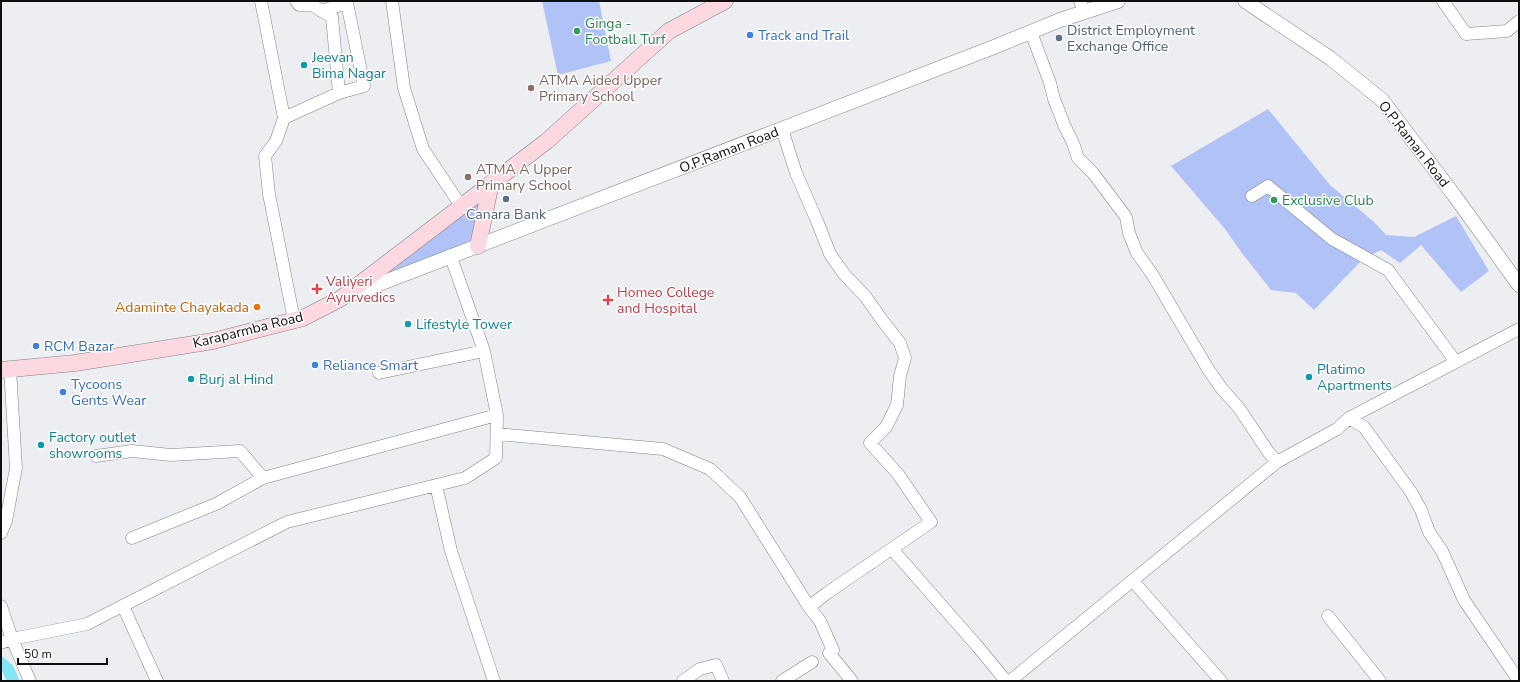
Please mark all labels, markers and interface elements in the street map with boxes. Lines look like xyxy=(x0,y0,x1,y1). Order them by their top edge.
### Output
place label: Ginga - Football Turf xyxy=(585,14,666,49)
place label: District Employment Exchange Office xyxy=(1067,21,1195,56)
marker: Ginga - Football Turf xyxy=(572,26,582,36)
place label: Track and Trail xyxy=(758,26,850,45)
marker: Track and Trail xyxy=(745,30,755,40)
marker: District Employment Exchange Office xyxy=(1054,33,1064,43)
place label: Jeevan Bima Nagar xyxy=(311,48,386,83)
marker: Jeevan Bima Nagar xyxy=(299,60,309,70)
place label: ATMA Aided Upper Primary School xyxy=(539,71,662,106)
marker: ATMA Aided Upper Primary School xyxy=(526,83,536,93)
street label: O.P.Raman Road xyxy=(1374,97,1454,191)
street label: O.P.Raman Road xyxy=(677,122,781,178)
place label: ATMA A Upper Primary School xyxy=(476,160,572,195)
marker: ATMA A Upper Primary School xyxy=(463,172,473,182)
place label: Exclusive Club xyxy=(1282,191,1374,210)
marker: Canara Bank xyxy=(501,194,511,204)
marker: Exclusive Club xyxy=(1269,195,1279,205)
place label: Canara Bank xyxy=(466,205,547,224)
place label: Valiyeri Ayurvedics xyxy=(325,272,396,307)
marker: Valiyeri Ayurvedics xyxy=(311,283,323,295)
place label: Homeo College and Hospital xyxy=(617,283,714,318)
marker: Homeo College and Hospital xyxy=(602,294,614,306)
place label: Adaminte Chayakada xyxy=(115,298,249,317)
marker: Adaminte Chayakada xyxy=(252,302,262,312)
street label: Karaparmba Road xyxy=(191,307,305,353)
place label: Lifestyle Tower xyxy=(416,315,512,334)
marker: Lifestyle Tower xyxy=(403,319,413,329)
place label: RCM Bazar xyxy=(44,337,114,356)
marker: RCM Bazar xyxy=(31,341,41,351)
place label: Reliance Smart xyxy=(323,356,418,375)
marker: Reliance Smart xyxy=(310,360,320,370)
place label: Platimo Apartments xyxy=(1317,360,1392,395)
place label: Burj al Hind xyxy=(199,370,273,389)
marker: Platimo Apartments xyxy=(1304,372,1314,382)
marker: Burj al Hind xyxy=(186,374,196,384)
place label: Tycoons Gents Wear xyxy=(71,375,146,410)
marker: Tycoons Gents Wear xyxy=(58,387,68,397)
place label: Factory outlet showrooms xyxy=(49,428,136,463)
marker: Factory outlet showrooms xyxy=(36,440,46,450)
scale bar xyxy=(18,640,107,666)
text: 50 m xyxy=(24,646,52,662)

